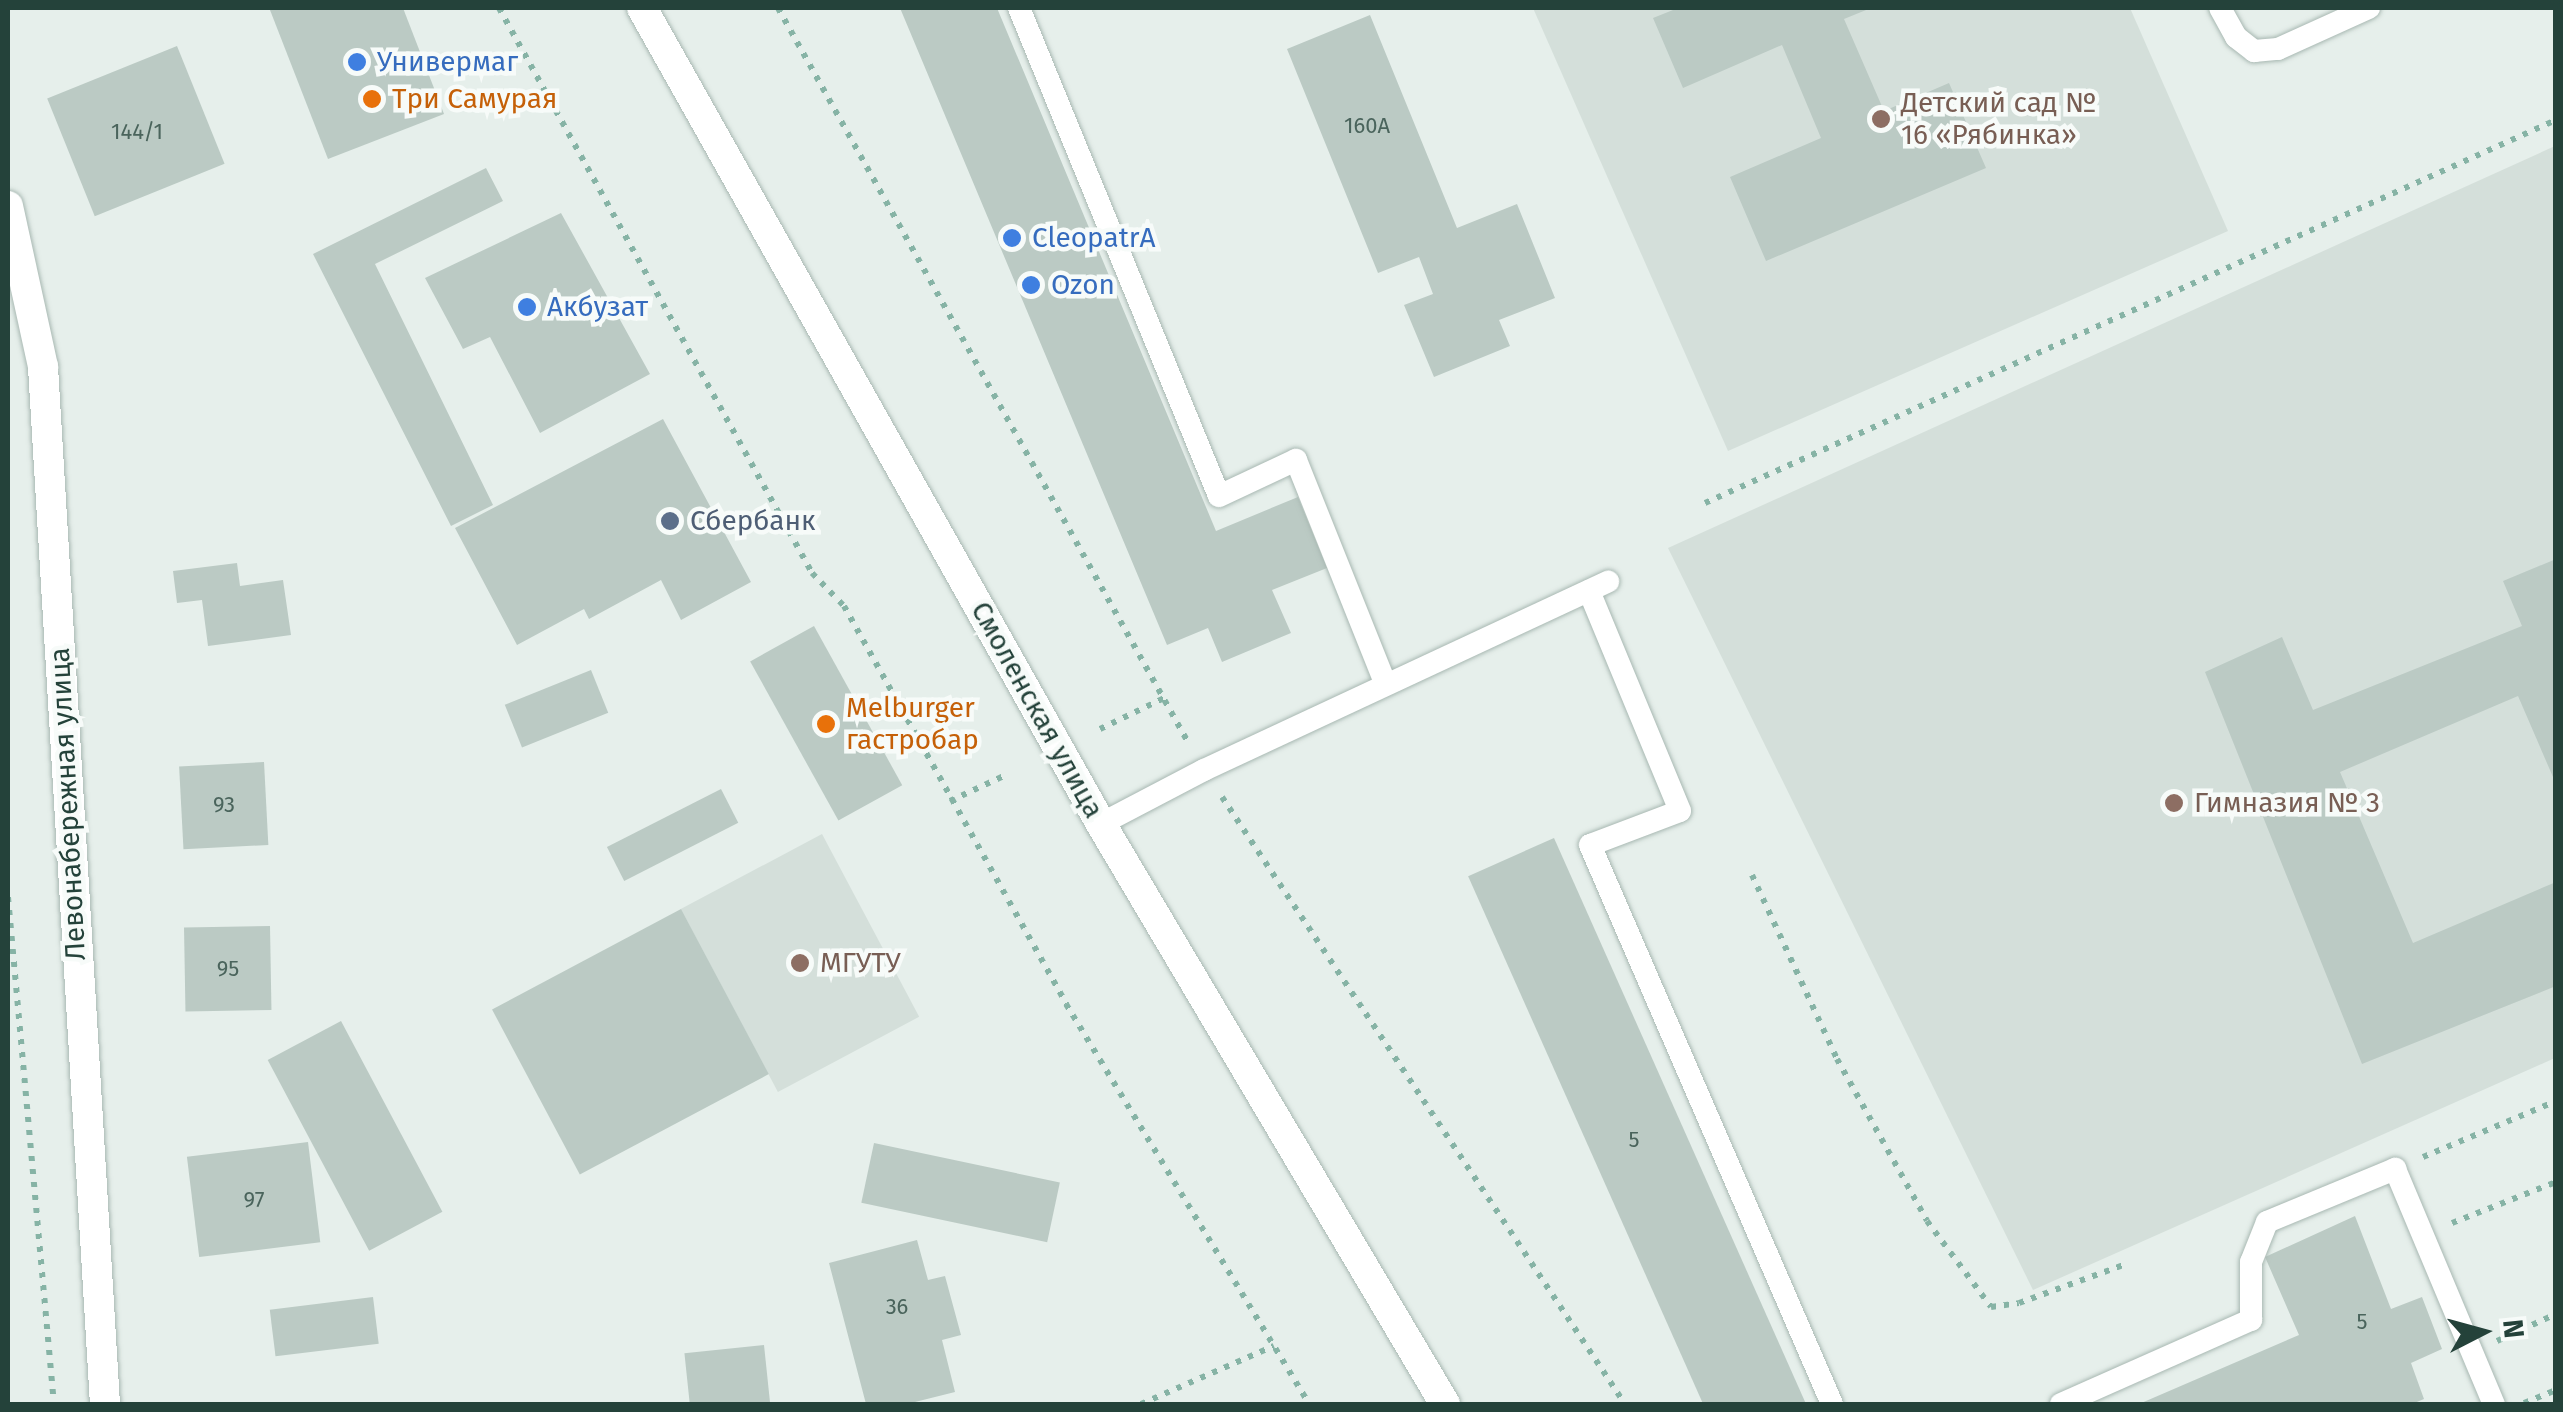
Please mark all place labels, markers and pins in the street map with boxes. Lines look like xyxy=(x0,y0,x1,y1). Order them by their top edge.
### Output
place label: Универмаг xyxy=(377,45,518,79)
marker: Универмаг xyxy=(346,51,368,73)
place label: Три Самурая xyxy=(392,82,557,116)
place label: Детский сад № 16 «Рябинка» xyxy=(1901,86,2096,152)
marker: Три Самурая xyxy=(361,88,383,110)
marker: Детский сад № 16 «Рябинка» xyxy=(1870,108,1892,130)
place label: CleopatrA xyxy=(1032,221,1156,255)
marker: CleopatrA xyxy=(1001,227,1023,249)
place label: Ozon xyxy=(1051,268,1115,302)
marker: Ozon xyxy=(1020,274,1042,296)
place label: Акбузат xyxy=(547,290,648,324)
marker: Акбузат xyxy=(516,296,538,318)
place label: Сбербанк xyxy=(690,504,816,538)
marker: Сбербанк xyxy=(659,510,681,532)
place label: Melburger гастробар xyxy=(846,691,979,757)
marker: Melburger гастробар xyxy=(815,713,837,735)
place label: Гимназия № 3 xyxy=(2194,786,2380,820)
marker: Гимназия № 3 xyxy=(2163,792,2185,814)
place label: МГУТУ xyxy=(820,946,901,980)
marker: МГУТУ xyxy=(789,952,811,974)

